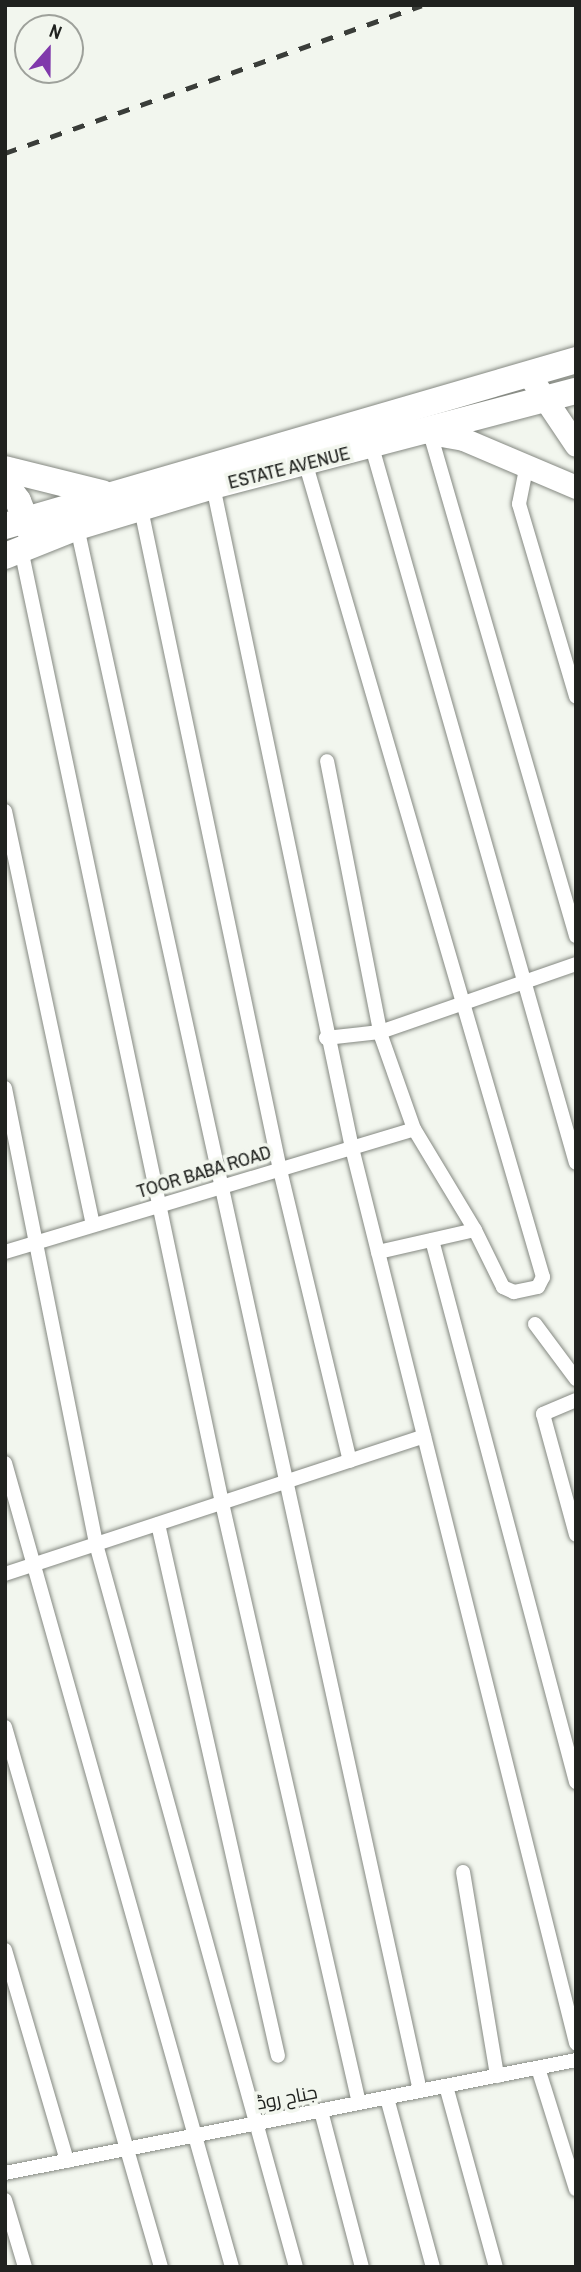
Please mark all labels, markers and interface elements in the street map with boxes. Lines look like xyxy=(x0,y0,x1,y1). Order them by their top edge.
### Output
north arrow xyxy=(14,14,84,84)
text: N xyxy=(46,17,66,45)
street label: ESTATE AVENUE xyxy=(225,442,353,494)
street label: TOOR BABA ROAD xyxy=(134,1141,274,1203)
street label: جناح روڈ xyxy=(255,2081,319,2115)

